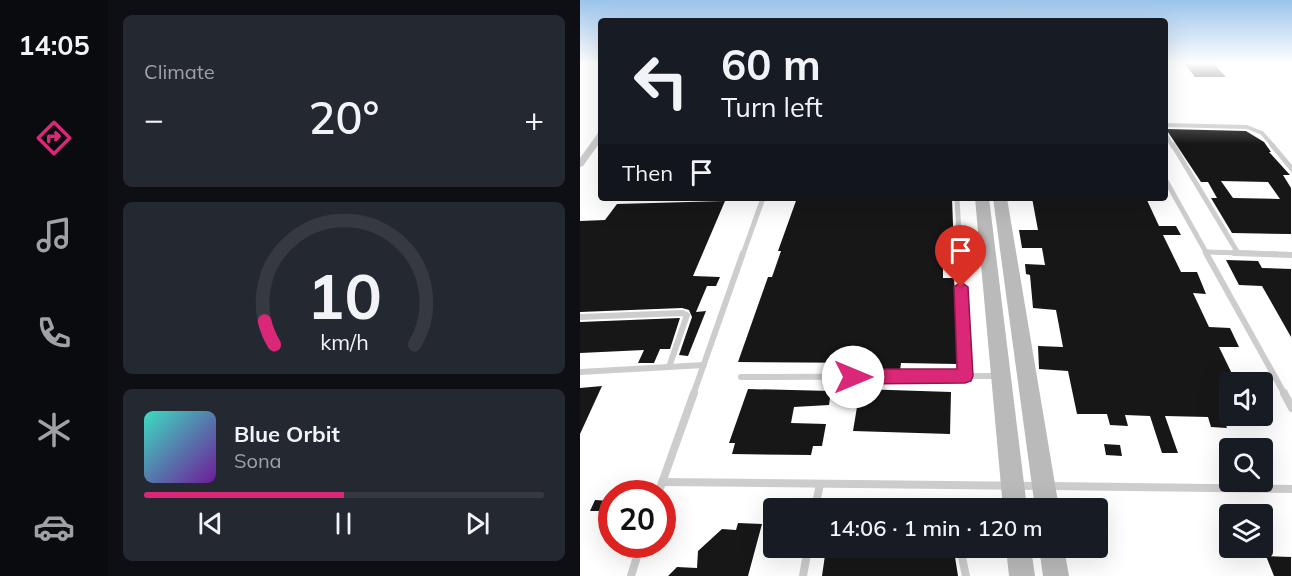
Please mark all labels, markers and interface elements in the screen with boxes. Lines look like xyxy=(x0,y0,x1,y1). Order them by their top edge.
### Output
text: 14:05 xyxy=(18,28,90,62)
text: 60 m xyxy=(721,38,821,91)
icon: left xyxy=(622,42,700,120)
text: Climate xyxy=(144,59,215,84)
text: 20° xyxy=(309,89,379,145)
text: Turn left xyxy=(721,90,823,124)
text: − xyxy=(144,98,164,139)
text: + xyxy=(524,98,544,139)
icon: directions xyxy=(33,117,75,159)
icon: arrive xyxy=(685,156,718,189)
text: Then xyxy=(622,159,673,187)
icon: music xyxy=(33,214,75,256)
pin xyxy=(935,225,986,287)
icon: arrive xyxy=(944,234,977,267)
text: 10 xyxy=(307,256,381,335)
icon: phone xyxy=(33,312,75,354)
text: km/h xyxy=(320,328,368,355)
position arrow xyxy=(821,345,885,409)
map controls xyxy=(1219,372,1273,558)
button: sound xyxy=(1219,372,1273,426)
icon: climate xyxy=(33,409,75,451)
text: Blue Orbit xyxy=(234,420,340,448)
button: search xyxy=(1219,438,1273,492)
text: Sona xyxy=(234,448,282,473)
speed limit sign: 20 xyxy=(598,480,676,558)
button: layers xyxy=(1219,504,1273,558)
icon: car xyxy=(33,506,75,548)
icon: previous xyxy=(194,507,227,540)
icon: pause xyxy=(327,507,360,540)
icon: next xyxy=(461,507,494,540)
text: 14:06 · 1 min · 120 m xyxy=(828,514,1043,542)

